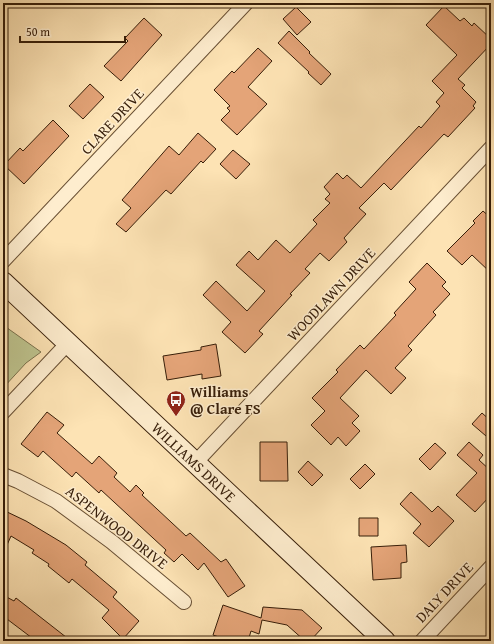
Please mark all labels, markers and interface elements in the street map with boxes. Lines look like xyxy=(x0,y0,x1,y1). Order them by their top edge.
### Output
scale bar xyxy=(20,18,125,44)
text: 50 m xyxy=(26,23,50,40)
street label: CLARE DRIVE xyxy=(76,83,149,159)
street label: WOODLAWN DRIVE xyxy=(282,242,380,345)
place label: Williams @ Clare FS xyxy=(190,381,261,419)
bus stop icon: Williams @ Clare FS xyxy=(165,389,187,417)
street label: WILLIAMS DRIVE xyxy=(147,417,241,507)
street label: ASPENWOOD DRIVE xyxy=(61,480,173,574)
street label: DALY DRIVE xyxy=(410,557,478,627)

